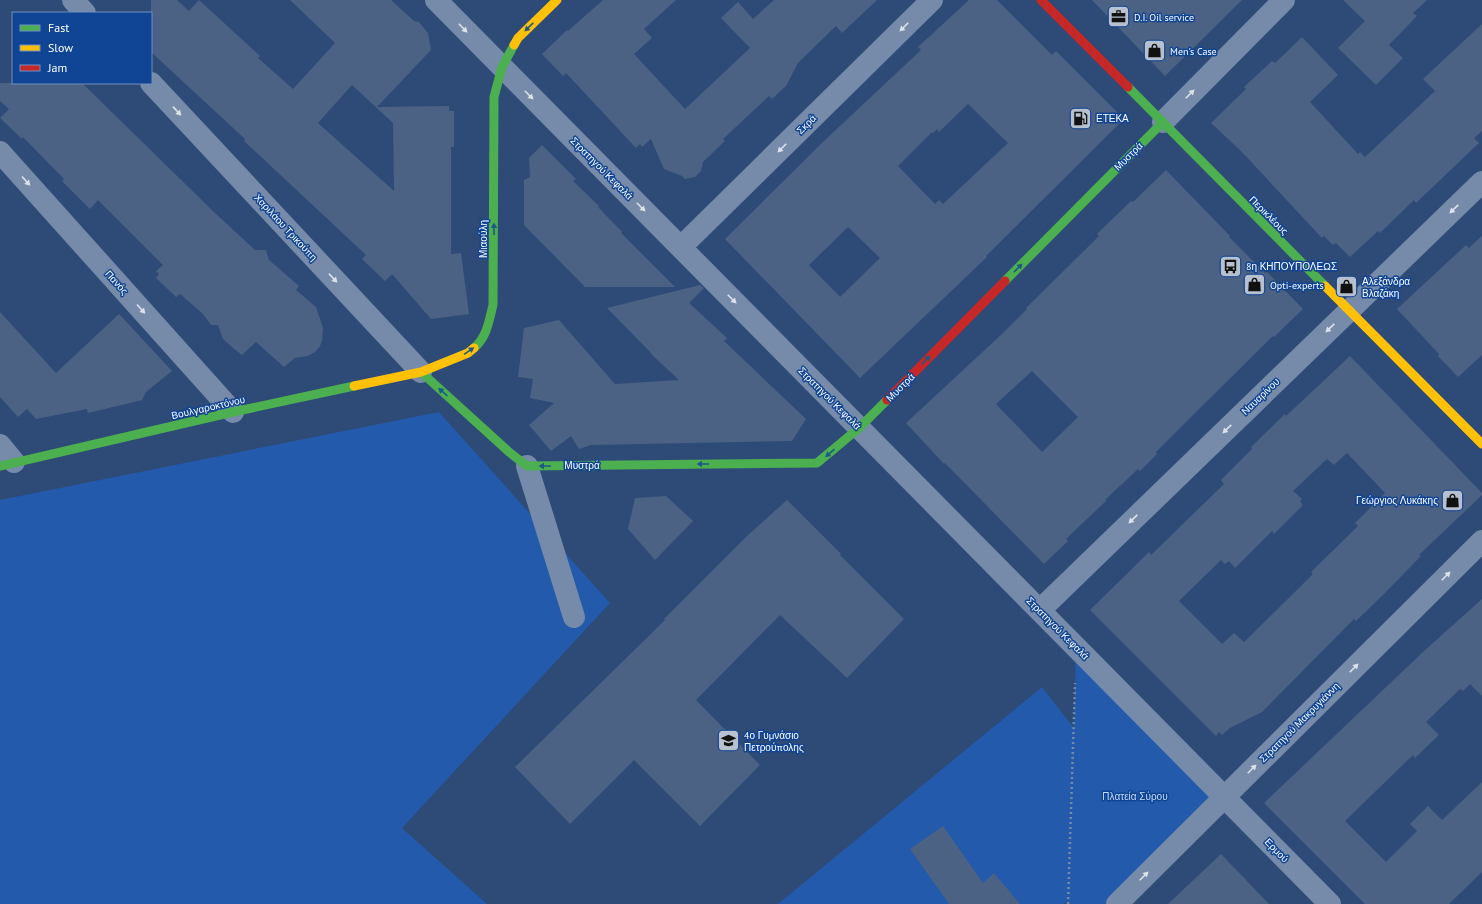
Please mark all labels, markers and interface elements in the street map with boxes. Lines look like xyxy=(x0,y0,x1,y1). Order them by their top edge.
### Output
office icon: D.I. Oil service xyxy=(1105,4,1131,30)
place label: D.I. Oil service xyxy=(1134,11,1194,24)
legend xyxy=(12,12,152,84)
text: Fast xyxy=(48,20,69,35)
one-way arrow xyxy=(524,22,534,32)
one-way arrow xyxy=(899,22,909,32)
one-way arrow xyxy=(458,23,468,33)
shop icon: Men's Case xyxy=(1142,38,1168,64)
text: Slow xyxy=(48,40,73,55)
place label: Men's Case xyxy=(1170,45,1217,58)
text: Jam xyxy=(47,60,67,75)
one-way arrow xyxy=(1185,89,1195,99)
one-way arrow xyxy=(524,90,534,100)
fuel station icon: ΕΤΕΚΑ xyxy=(1068,105,1094,131)
one-way arrow xyxy=(173,106,182,117)
street label: Σκρά xyxy=(794,112,819,137)
place label: ΕΤΕΚΑ xyxy=(1096,112,1129,125)
street label: Στρατηγού Κεφαλά xyxy=(568,134,636,203)
street label: Μυστρά xyxy=(1111,139,1146,173)
one-way arrow xyxy=(777,143,787,153)
one-way arrow xyxy=(21,177,30,186)
street label: Χαριλάου Τρικούπη xyxy=(251,191,320,264)
street label: Περικλέους xyxy=(1246,193,1291,238)
one-way arrow xyxy=(636,202,646,212)
one-way arrow xyxy=(1449,204,1459,214)
street label: Μιαούλη xyxy=(477,220,490,258)
one-way arrow xyxy=(491,222,497,235)
bus stop icon: 8η ΚΗΠΟΥΠΟΛΕΩΣ xyxy=(1218,253,1244,279)
place label: 8η ΚΗΠΟΥΠΟΛΕΩΣ xyxy=(1246,260,1337,273)
one-way arrow xyxy=(1013,263,1023,273)
street label: Πανός xyxy=(102,267,131,297)
shop icon: Opti-experts xyxy=(1241,272,1267,298)
one-way arrow xyxy=(328,273,338,283)
shop icon: Αλεξάνδρα Βλαζάκη xyxy=(1333,274,1359,300)
place label: Αλεξάνδρα Βλαζάκη xyxy=(1362,275,1410,300)
place label: Opti-experts xyxy=(1270,279,1324,292)
one-way arrow xyxy=(727,294,737,304)
one-way arrow xyxy=(136,305,145,314)
one-way arrow xyxy=(1325,323,1335,333)
one-way arrow xyxy=(464,347,475,355)
one-way arrow xyxy=(921,355,931,365)
street label: Στρατηγού Κεφαλά xyxy=(796,364,864,433)
street label: Μυστρά xyxy=(883,370,918,404)
street label: Ναυαρίνου xyxy=(1238,375,1282,418)
one-way arrow xyxy=(438,388,448,397)
street label: Βουλγαροκτόνου xyxy=(170,393,246,422)
one-way arrow xyxy=(1222,424,1232,434)
one-way arrow xyxy=(824,448,835,457)
street label: Μυστρά xyxy=(564,459,600,472)
one-way arrow xyxy=(696,461,709,467)
one-way arrow xyxy=(538,463,551,469)
shop icon: Γεώργιος Λυκάκης xyxy=(1440,487,1466,513)
place label: Γεώργιος Λυκάκης xyxy=(1356,494,1438,507)
one-way arrow xyxy=(1128,514,1138,524)
one-way arrow xyxy=(1441,571,1451,581)
street label: Στρατηγού Κεφαλά xyxy=(1024,594,1092,663)
one-way arrow xyxy=(1349,663,1359,673)
street label: Στρατηγού Μακρυγιάννη xyxy=(1257,680,1342,765)
school or university icon: 4ο Γυμνάσιο Πετρούπολης xyxy=(715,728,741,754)
place label: 4ο Γυμνάσιο Πετρούπολης xyxy=(744,729,804,754)
one-way arrow xyxy=(1247,764,1257,774)
park label: Πλατεία Σύρου xyxy=(1102,790,1168,803)
street label: Ερμού xyxy=(1262,836,1291,865)
one-way arrow xyxy=(1139,871,1149,881)

